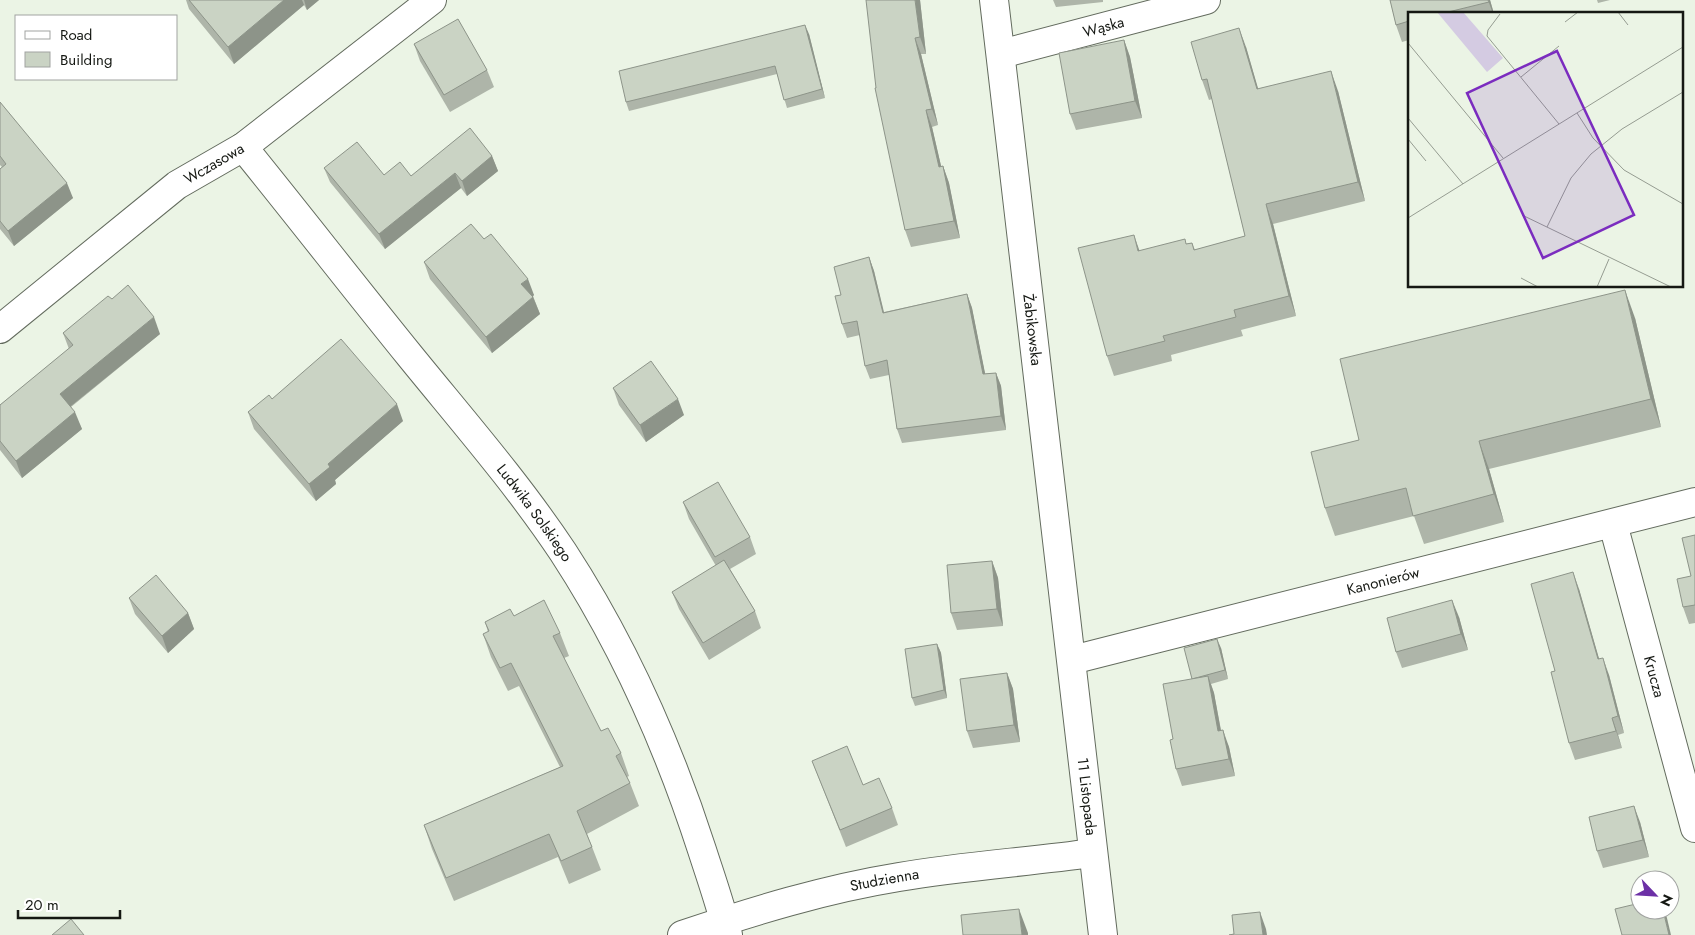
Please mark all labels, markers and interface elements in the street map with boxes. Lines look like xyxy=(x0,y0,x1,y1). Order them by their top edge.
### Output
street label: Wąska xyxy=(1080,11,1127,43)
inset map xyxy=(1408,12,1682,288)
legend xyxy=(15,15,178,80)
text: Road xyxy=(60,24,92,46)
text: Building xyxy=(60,49,112,71)
street label: Wczasowa xyxy=(180,138,248,190)
street label: Żabikowska xyxy=(1017,293,1048,367)
street label: Ludwika Solskiego xyxy=(491,459,578,566)
street label: Kanonierów xyxy=(1344,561,1423,601)
street label: Krucza xyxy=(1638,653,1670,700)
street label: 11 Listopada xyxy=(1071,757,1102,837)
street label: Studzienna xyxy=(848,863,920,897)
north arrow xyxy=(1630,870,1680,920)
scale bar xyxy=(18,888,120,920)
text: N xyxy=(1655,891,1678,910)
text: 20 m xyxy=(25,894,59,916)

